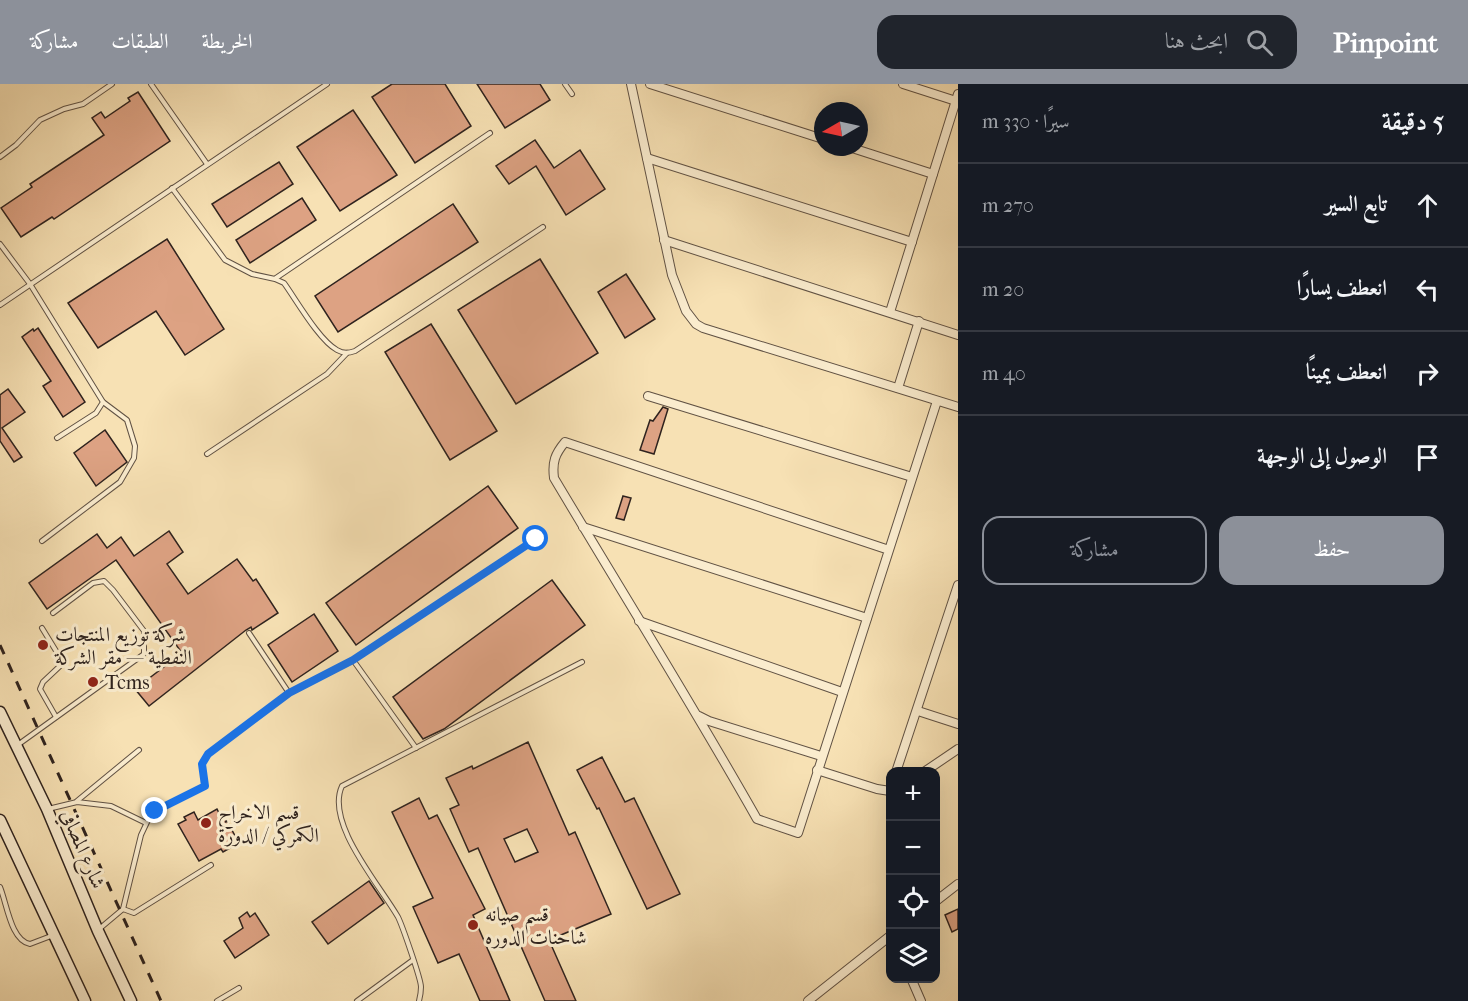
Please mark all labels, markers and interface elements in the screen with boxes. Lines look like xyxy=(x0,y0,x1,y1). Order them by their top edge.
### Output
search box xyxy=(877,15,1297,69)
icon: search xyxy=(1243,26,1276,59)
text: Pinpoint xyxy=(1333,26,1438,59)
text: ابحث هنا xyxy=(1165,28,1228,54)
text: مشاركة xyxy=(30,29,78,53)
text: الطبقات xyxy=(111,29,168,53)
text: الخريطة xyxy=(201,29,253,53)
north arrow xyxy=(814,102,868,156)
text: 5 دقيقة xyxy=(1382,106,1444,137)
text: سيرًا · 330 m xyxy=(982,110,1070,133)
icon: ahead xyxy=(1411,189,1444,222)
text: تابع السير xyxy=(1325,191,1387,217)
text: 270 m xyxy=(982,194,1034,217)
icon: left xyxy=(1411,273,1444,306)
text: انعطف يسارًا xyxy=(1297,275,1387,301)
text: 20 m xyxy=(982,278,1024,301)
icon: right xyxy=(1411,357,1444,390)
text: انعطف يمينًا xyxy=(1306,359,1387,385)
text: 40 m xyxy=(982,362,1026,385)
icon: arrive xyxy=(1411,441,1444,474)
text: الوصول إلى الوجهة xyxy=(1257,443,1387,469)
button: مشاركة xyxy=(982,516,1207,585)
button: حفظ xyxy=(1219,516,1444,585)
route start xyxy=(522,525,548,551)
place label: شركة توزيع المنتجات النفطية — مقر الشركة xyxy=(54,622,192,671)
marker: شركة توزيع المنتجات النفطية — مقر الشركة xyxy=(36,638,50,652)
place label: Tcms xyxy=(105,671,150,694)
marker: Tcms xyxy=(86,675,100,689)
map controls xyxy=(886,767,940,983)
button: + xyxy=(886,767,940,821)
route end xyxy=(141,797,167,823)
place label: قسم الاخراج الكمركي / الدورة xyxy=(218,801,319,851)
street label: شارع المصافي xyxy=(51,806,110,894)
marker: قسم الاخراج الكمركي / الدورة xyxy=(199,816,213,830)
button: − xyxy=(886,821,940,875)
button: locate xyxy=(886,875,940,929)
place label: قسم صيانه شاحنات الدوره xyxy=(485,903,587,949)
marker: قسم صيانه شاحنات الدوره xyxy=(466,918,480,932)
button: layers xyxy=(886,929,940,983)

